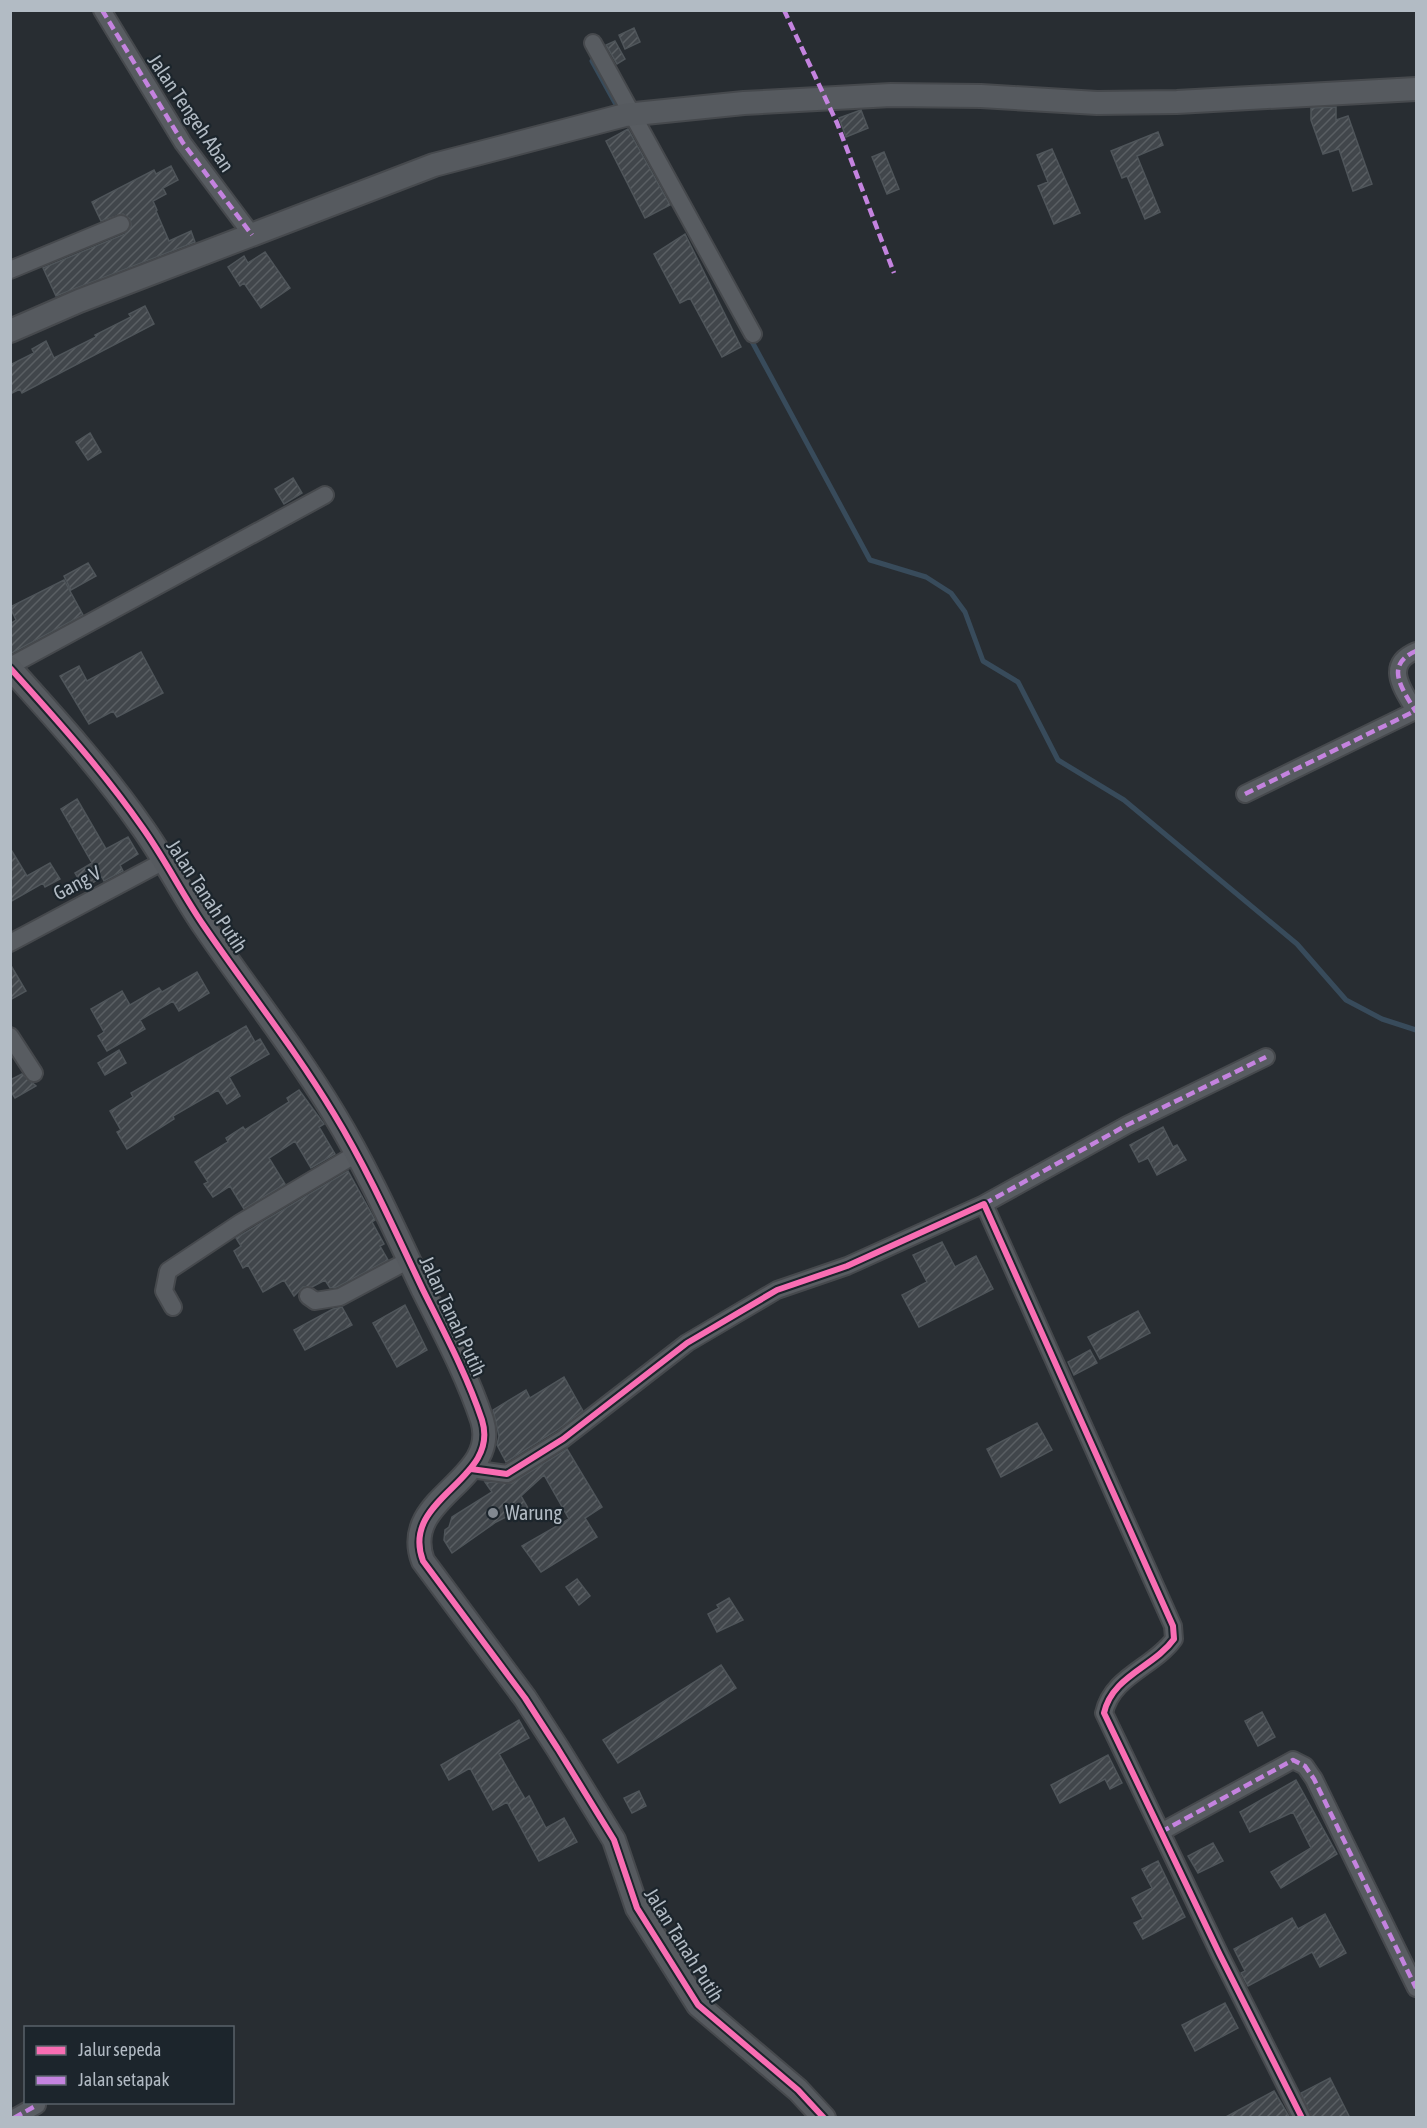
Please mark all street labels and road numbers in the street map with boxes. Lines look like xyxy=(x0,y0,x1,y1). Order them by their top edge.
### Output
street label: Jalan Tengeh Aban xyxy=(144,49,239,176)
street label: Jalan Tanah Putih xyxy=(162,835,253,957)
street label: Gang V xyxy=(49,860,105,905)
street label: Jalan Tanah Putih xyxy=(415,1252,491,1380)
street label: Jalan Tanah Putih xyxy=(640,1883,729,2006)

